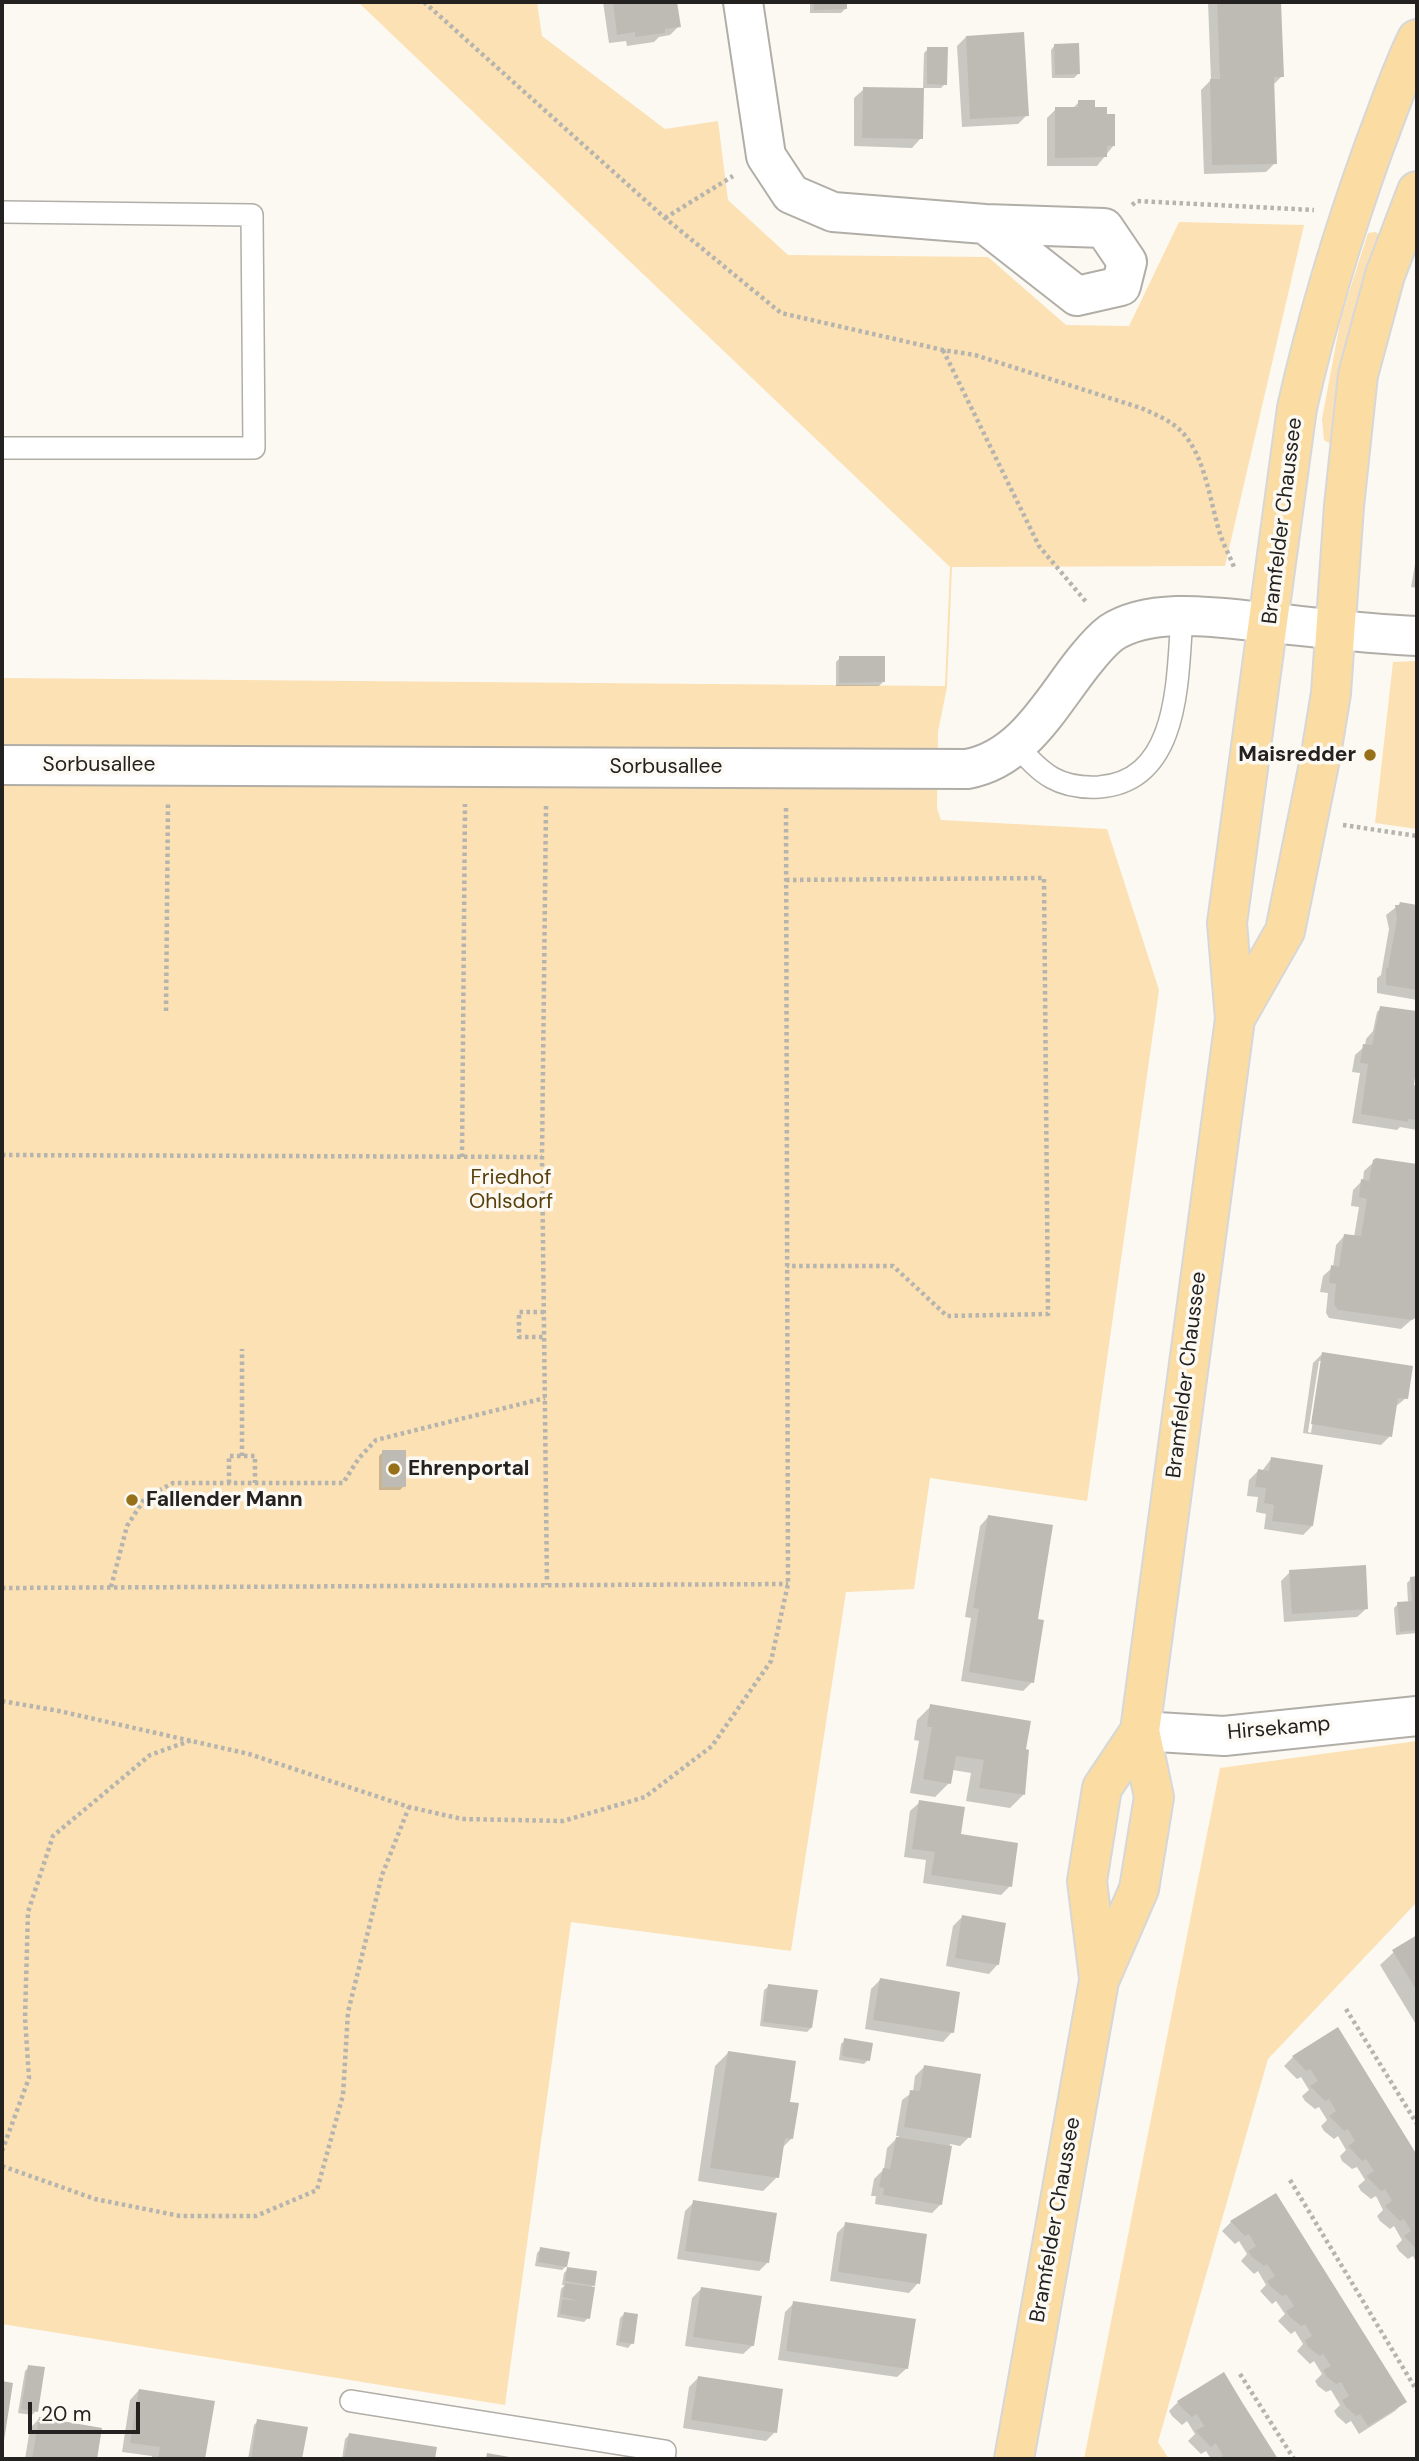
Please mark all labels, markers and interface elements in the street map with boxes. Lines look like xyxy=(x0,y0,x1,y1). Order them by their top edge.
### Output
street label: Bramfelder Chaussee xyxy=(1258,416,1308,626)
place label: Maisredder xyxy=(1238,742,1356,768)
marker: Maisredder xyxy=(1362,747,1378,763)
street label: Sorbusallee xyxy=(43,752,155,778)
street label: Sorbusallee xyxy=(610,754,722,780)
park label: Friedhof Ohlsdorf xyxy=(469,1165,553,1215)
street label: Bramfelder Chaussee xyxy=(1162,1270,1212,1480)
place label: Ehrenportal xyxy=(408,1456,529,1482)
marker: Ehrenportal xyxy=(386,1461,402,1477)
place label: Fallender Mann xyxy=(146,1487,303,1513)
marker: Fallender Mann xyxy=(124,1492,140,1508)
street label: Hirsekamp xyxy=(1226,1712,1332,1746)
street label: Bramfelder Chaussee xyxy=(1026,2115,1086,2325)
scale bar xyxy=(32,2388,144,2432)
text: 20 m xyxy=(41,2400,92,2428)

